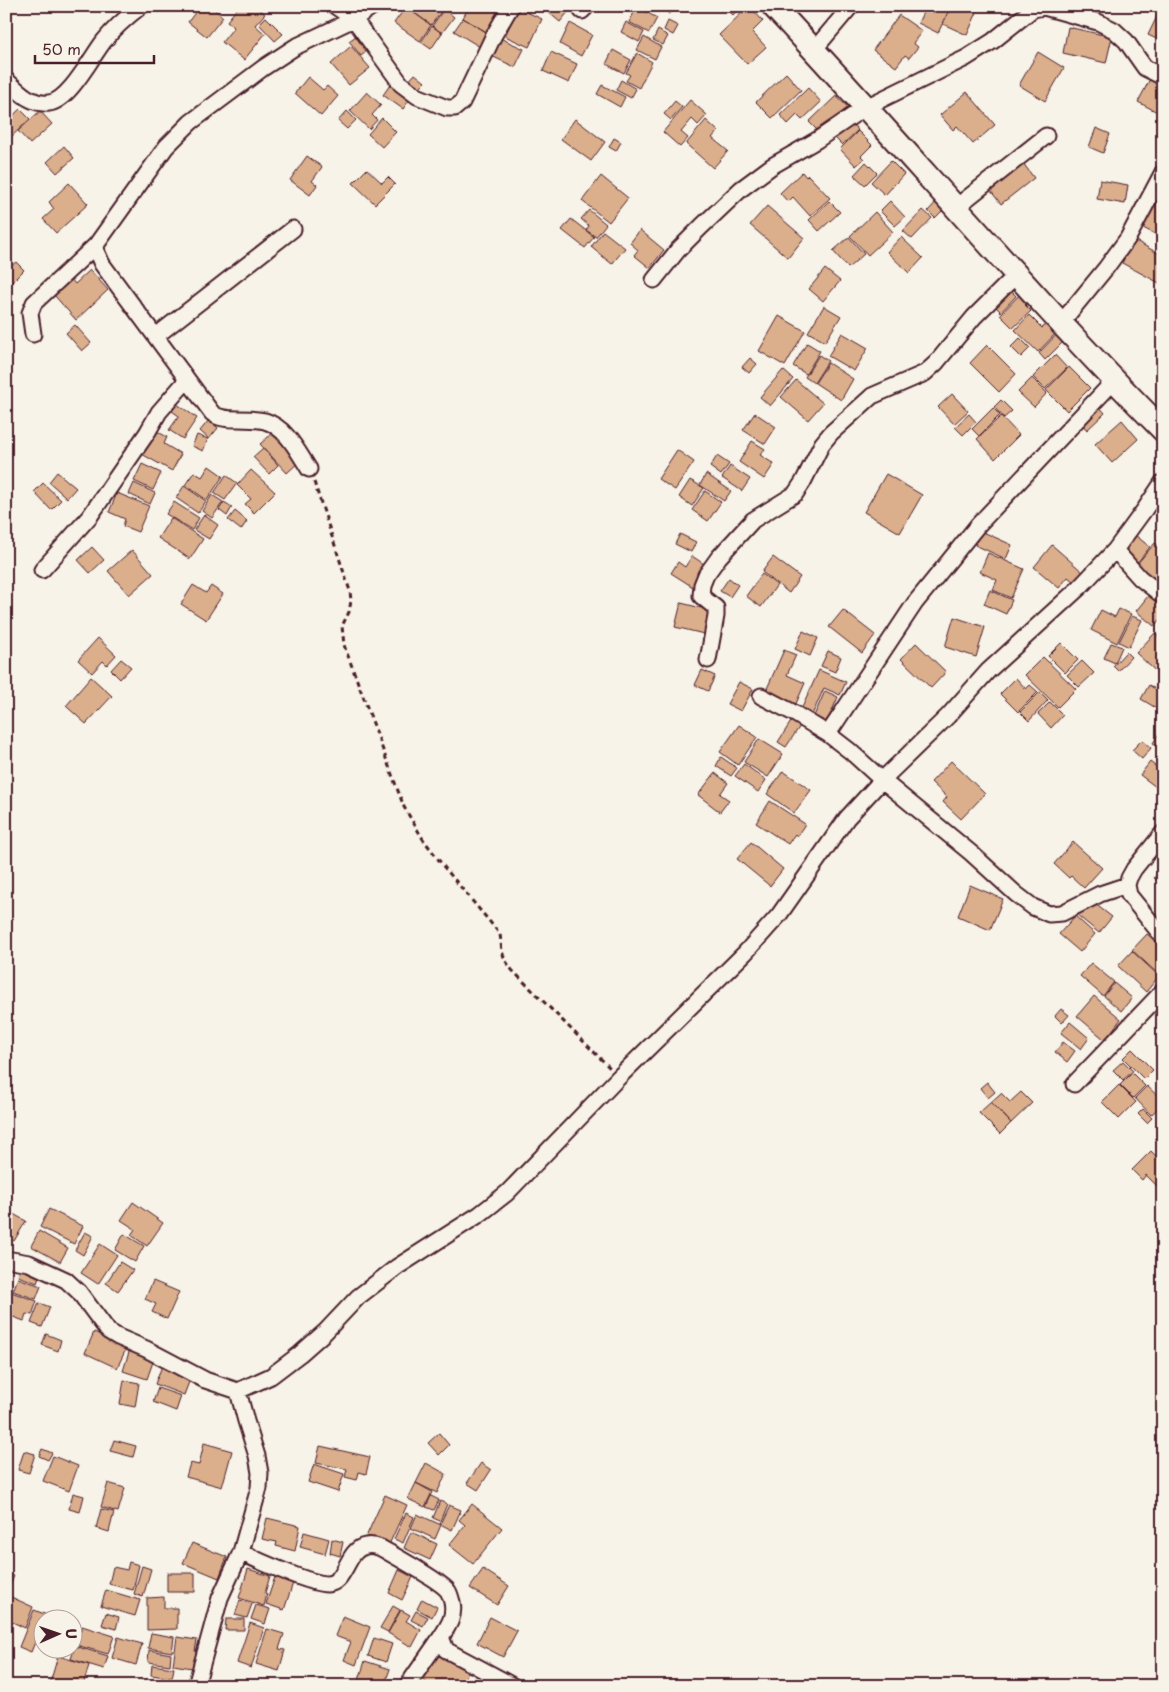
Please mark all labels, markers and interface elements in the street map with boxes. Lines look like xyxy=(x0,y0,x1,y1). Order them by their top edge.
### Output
scale bar xyxy=(35,32,154,64)
text: 50 m xyxy=(42,37,81,60)
north arrow xyxy=(32,1610,82,1660)
text: U xyxy=(61,1628,82,1639)

